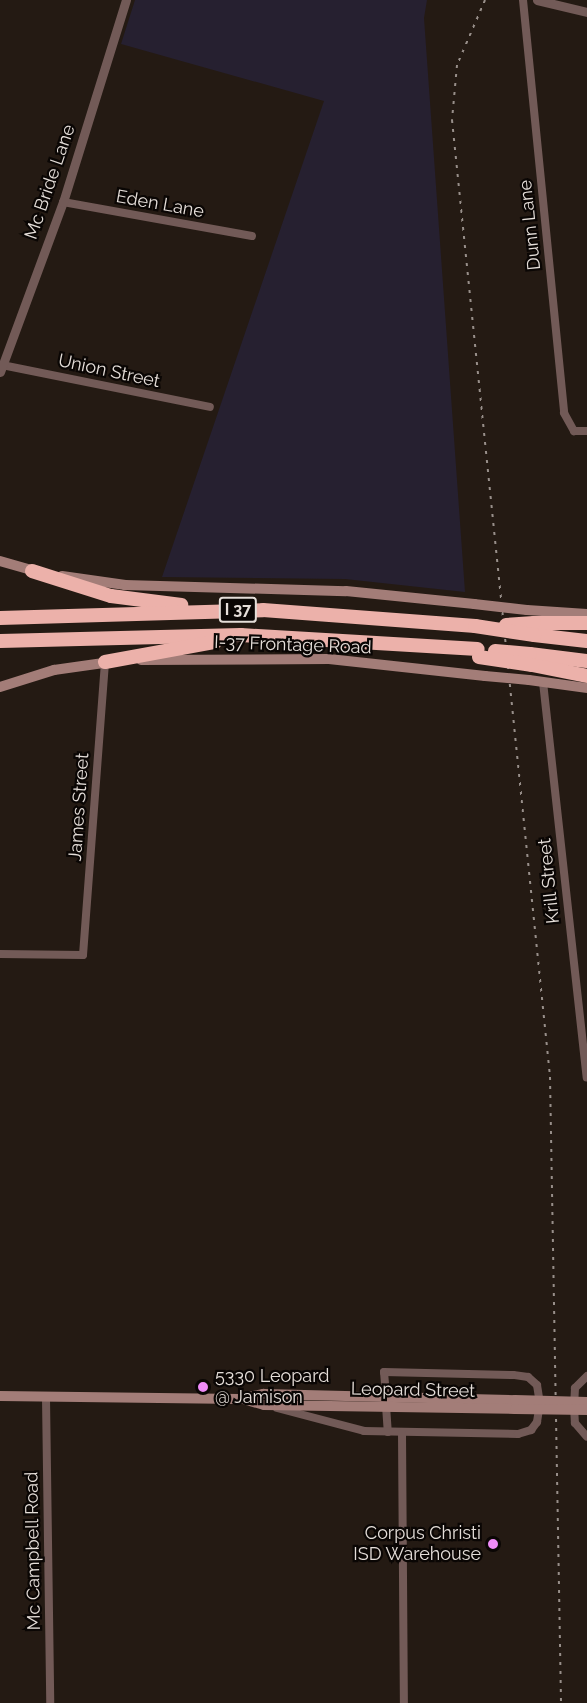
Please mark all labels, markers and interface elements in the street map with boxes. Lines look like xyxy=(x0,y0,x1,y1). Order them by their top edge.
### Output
street label: Mc Bride Lane xyxy=(20,122,80,242)
street label: Dunn Lane xyxy=(515,179,545,271)
street label: Eden Lane xyxy=(114,186,206,222)
street label: Union Street xyxy=(56,350,162,392)
road number: I 37 xyxy=(218,597,258,623)
street label: I-37 Frontage Road xyxy=(214,631,372,659)
street label: James Street xyxy=(64,752,94,862)
street label: Krill Street xyxy=(534,837,564,925)
place label: 5330 Leopard @ Jamison xyxy=(215,1366,329,1408)
street label: Leopard Street xyxy=(351,1378,475,1402)
marker: 5330 Leopard @ Jamison xyxy=(196,1380,210,1394)
street label: Mc Campbell Road xyxy=(21,1471,45,1631)
place label: Corpus Christi ISD Warehouse xyxy=(353,1523,481,1565)
marker: Corpus Christi ISD Warehouse xyxy=(486,1537,500,1551)

